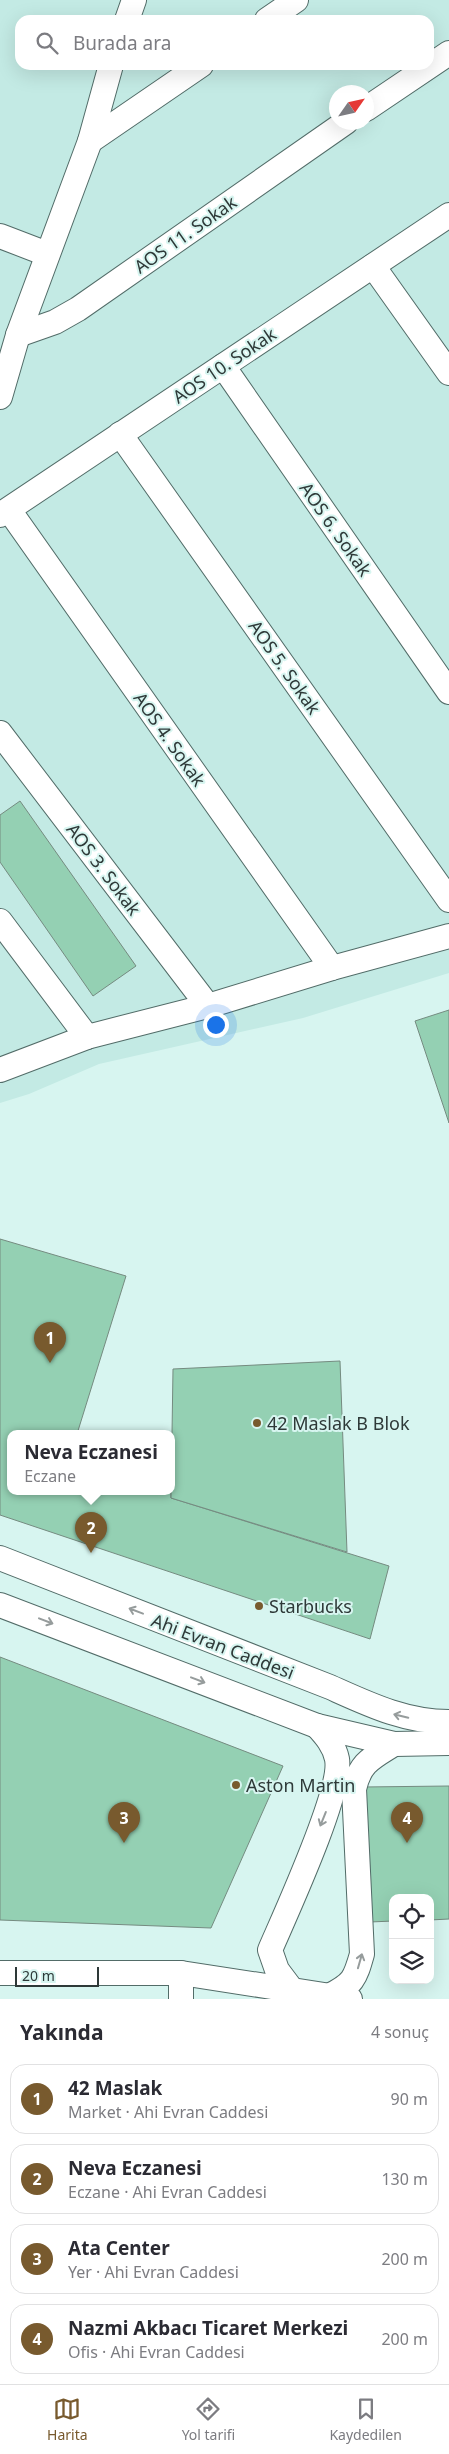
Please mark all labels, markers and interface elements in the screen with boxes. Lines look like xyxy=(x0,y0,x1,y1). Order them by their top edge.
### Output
search box xyxy=(15,15,434,70)
icon: search xyxy=(33,29,61,57)
text: Burada ara xyxy=(73,30,171,56)
north arrow xyxy=(329,85,374,130)
street label: AOS 11. Sokak xyxy=(129,190,241,278)
street label: AOS 10. Sokak xyxy=(168,321,281,408)
street label: AOS 6. Sokak xyxy=(295,477,377,581)
street label: AOS 5. Sokak xyxy=(244,615,326,719)
street label: AOS 4. Sokak xyxy=(129,687,211,791)
street label: AOS 3. Sokak xyxy=(61,818,147,920)
your location xyxy=(203,1012,229,1038)
pin: 1 xyxy=(34,1322,66,1363)
place label: 42 Maslak B Blok xyxy=(267,1411,410,1435)
marker: 42 Maslak B Blok xyxy=(251,1417,263,1429)
popup xyxy=(7,1430,175,1495)
text: Neva Eczanesi xyxy=(24,1439,158,1465)
text: Eczane xyxy=(24,1465,76,1487)
pin: 2 xyxy=(75,1512,107,1553)
place label: Starbucks xyxy=(269,1594,352,1618)
marker: Starbucks xyxy=(253,1600,265,1612)
one-way arrow xyxy=(129,1606,144,1616)
street label: Ahi Evran Caddesi xyxy=(148,1608,298,1684)
one-way arrow xyxy=(38,1617,53,1626)
one-way arrow xyxy=(190,1676,205,1685)
one-way arrow xyxy=(393,1710,409,1720)
place label: Aston Martin xyxy=(246,1773,355,1797)
marker: Aston Martin xyxy=(230,1779,242,1791)
pin: 3 xyxy=(108,1802,140,1843)
pin: 4 xyxy=(391,1802,423,1843)
one-way arrow xyxy=(318,1811,328,1826)
map controls xyxy=(389,1894,434,1984)
button: locate xyxy=(389,1894,434,1939)
button: layers xyxy=(389,1939,434,1984)
one-way arrow xyxy=(355,1954,365,1970)
scale bar xyxy=(15,1964,99,1987)
text: 20 m xyxy=(22,1966,55,1985)
text: Yakında xyxy=(20,2018,103,2046)
text: 4 sonuç xyxy=(371,2021,429,2043)
text: 42 Maslak xyxy=(68,2075,162,2101)
text: 1 xyxy=(32,2088,42,2110)
text: 90 m xyxy=(391,2088,428,2110)
text: Market · Ahi Evran Caddesi xyxy=(68,2101,268,2123)
text: Neva Eczanesi xyxy=(68,2155,202,2181)
text: 2 xyxy=(32,2168,42,2190)
text: 130 m xyxy=(381,2168,428,2190)
text: Eczane · Ahi Evran Caddesi xyxy=(68,2181,267,2203)
text: Ata Center xyxy=(68,2235,170,2261)
text: 3 xyxy=(32,2248,42,2270)
text: 200 m xyxy=(381,2248,428,2270)
text: Yer · Ahi Evran Caddesi xyxy=(68,2261,239,2283)
text: Nazmi Akbacı Ticaret Merkezi xyxy=(68,2315,348,2341)
text: 4 xyxy=(32,2328,42,2350)
text: 200 m xyxy=(381,2328,428,2350)
text: Ofis · Ahi Evran Caddesi xyxy=(68,2341,245,2363)
tab: Harita xyxy=(47,2395,88,2444)
tab: Yol tarifi xyxy=(182,2395,235,2444)
tab: Kaydedilen xyxy=(329,2395,402,2444)

